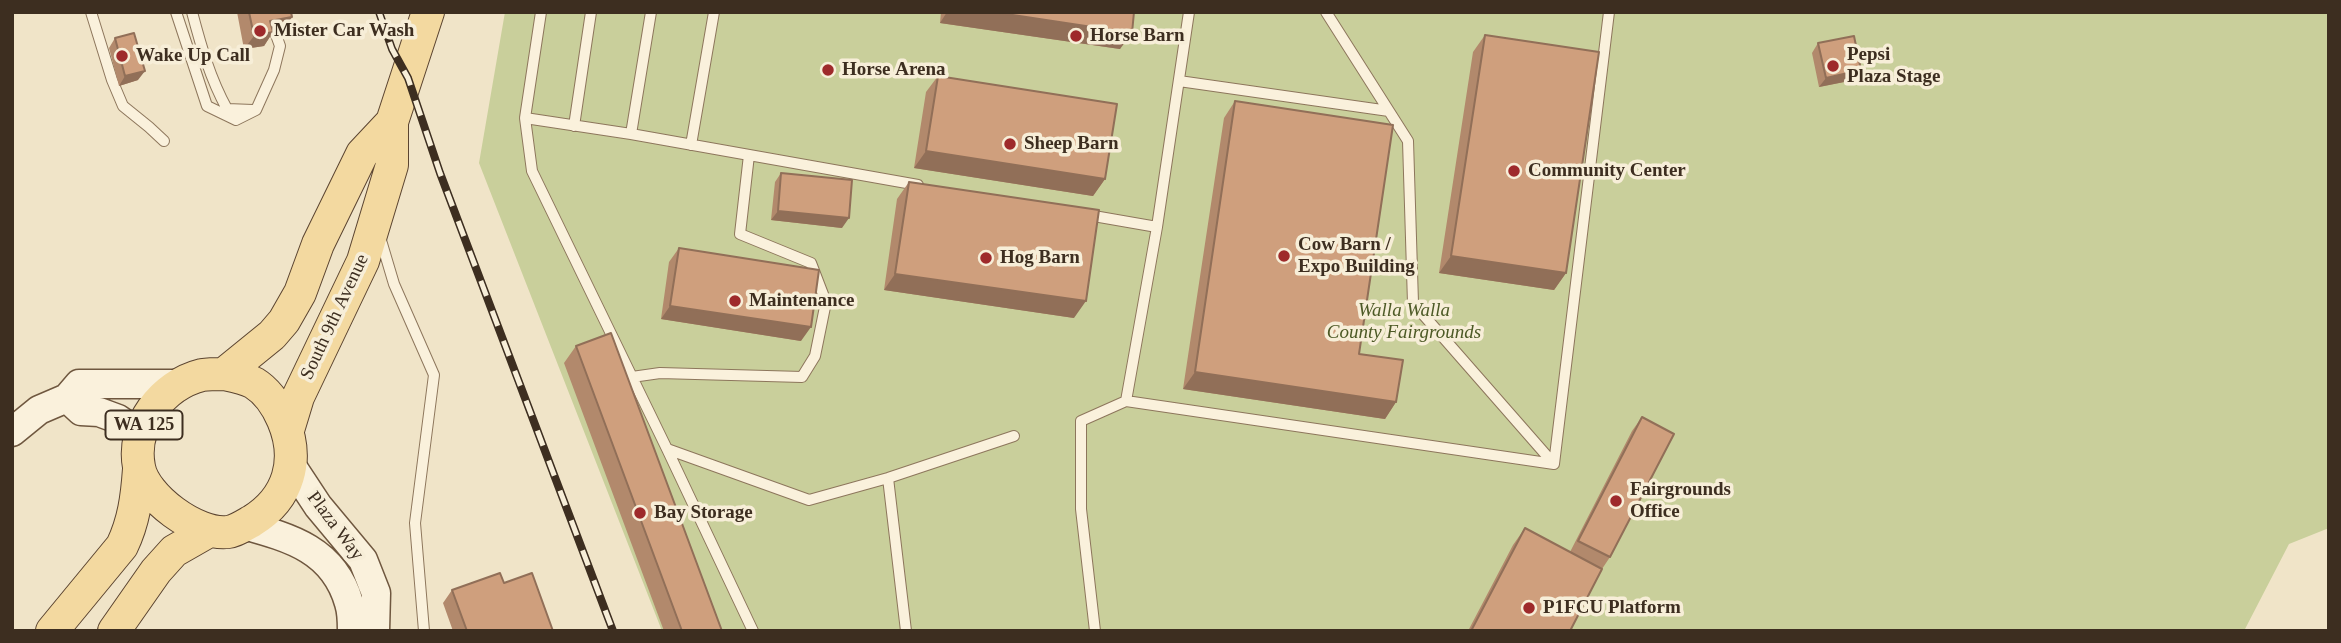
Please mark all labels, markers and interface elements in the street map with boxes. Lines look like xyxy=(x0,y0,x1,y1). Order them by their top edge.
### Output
place label: Mister Car Wash xyxy=(274,20,414,42)
marker: Mister Car Wash xyxy=(252,23,268,39)
place label: Horse Barn xyxy=(1090,25,1184,47)
marker: Horse Barn xyxy=(1068,28,1084,44)
place label: Pepsi Plaza Stage xyxy=(1847,44,1940,88)
place label: Wake Up Call xyxy=(136,45,250,67)
marker: Wake Up Call xyxy=(114,48,130,64)
marker: Pepsi Plaza Stage xyxy=(1825,58,1841,74)
place label: Horse Arena xyxy=(842,59,946,81)
marker: Horse Arena xyxy=(820,62,836,78)
place label: Sheep Barn xyxy=(1024,133,1118,155)
marker: Sheep Barn xyxy=(1002,136,1018,152)
place label: Community Center xyxy=(1528,160,1686,182)
marker: Community Center xyxy=(1506,163,1522,179)
place label: Cow Barn / Expo Building xyxy=(1298,234,1415,278)
place label: Hog Barn xyxy=(1000,247,1080,269)
marker: Cow Barn / Expo Building xyxy=(1276,248,1292,264)
marker: Hog Barn xyxy=(978,250,994,266)
street label: South 9th Avenue xyxy=(296,251,374,383)
place label: Maintenance xyxy=(749,290,855,312)
marker: Maintenance xyxy=(727,293,743,309)
park label: Walla Walla County Fairgrounds xyxy=(1327,300,1481,344)
road number: WA 125 xyxy=(106,410,182,440)
place label: Fairgrounds Office xyxy=(1630,479,1731,523)
street label: Plaza Way xyxy=(302,487,368,565)
marker: Fairgrounds Office xyxy=(1608,493,1624,509)
place label: Bay Storage xyxy=(654,502,753,524)
marker: Bay Storage xyxy=(632,505,648,521)
place label: P1FCU Platform xyxy=(1543,597,1681,619)
marker: P1FCU Platform xyxy=(1521,600,1537,616)

